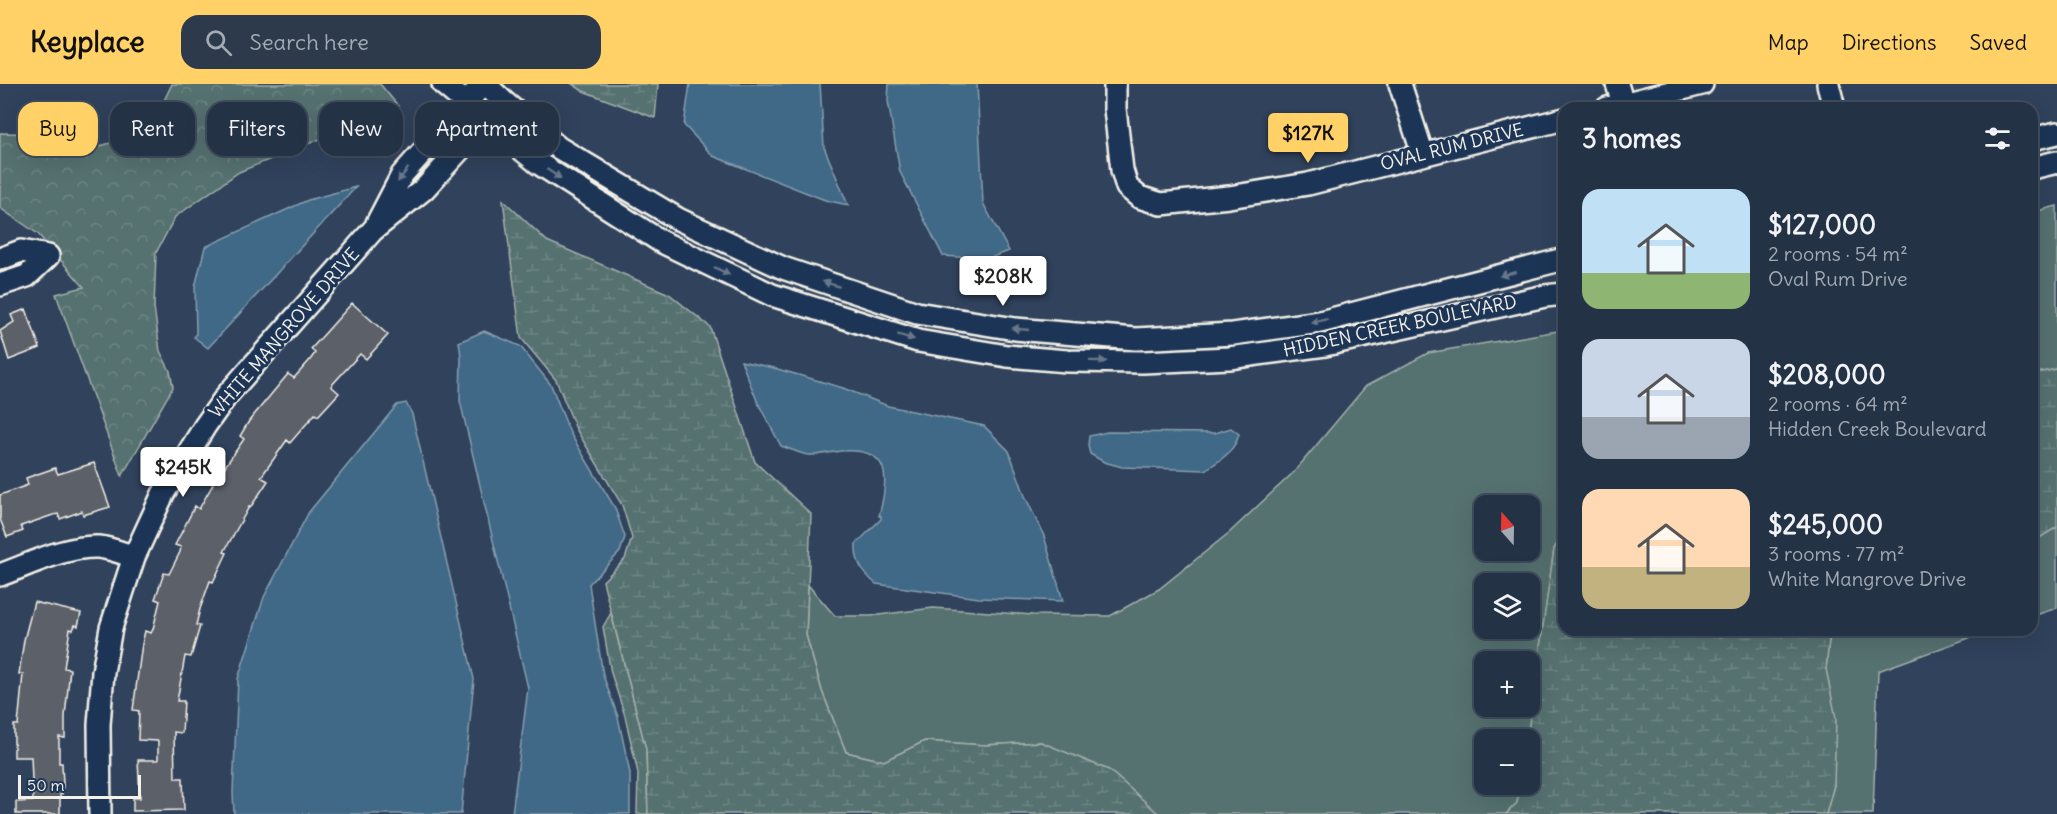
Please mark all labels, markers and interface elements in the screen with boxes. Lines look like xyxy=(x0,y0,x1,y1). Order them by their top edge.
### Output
search box xyxy=(181,15,601,69)
text: Keyplace xyxy=(30,24,145,60)
icon: search xyxy=(202,26,235,59)
text: Search here xyxy=(250,28,369,56)
text: Map xyxy=(1768,29,1809,56)
text: Directions xyxy=(1842,29,1936,56)
text: Saved xyxy=(1969,29,2027,56)
chip: Buy xyxy=(18,102,98,156)
chip: Rent xyxy=(110,102,195,156)
chip: Filters xyxy=(207,102,307,156)
chip: New xyxy=(319,102,403,156)
chip: Apartment xyxy=(415,102,559,156)
pin: $127K xyxy=(1266,113,1350,164)
street label: OVAL RUM DRIVE xyxy=(1378,118,1526,175)
text: $127K xyxy=(1282,120,1334,145)
text: 3 homes xyxy=(1582,122,1681,155)
icon: filters xyxy=(1981,122,2014,155)
one-way arrow xyxy=(397,167,409,183)
one-way arrow xyxy=(546,168,562,179)
text: $127,000 xyxy=(1768,208,1876,241)
icon: home xyxy=(1630,213,1702,285)
text: 2 rooms · 54 m² xyxy=(1768,241,1908,266)
street label: WHITE MANGROVE DRIVE xyxy=(203,243,364,423)
pin: $208K xyxy=(961,256,1045,307)
text: $208K xyxy=(973,263,1033,288)
text: Oval Rum Drive xyxy=(1768,266,1908,291)
one-way arrow xyxy=(714,267,731,276)
one-way arrow xyxy=(1499,269,1517,279)
one-way arrow xyxy=(822,279,840,289)
street label: HIDDEN CREEK BOULEVARD xyxy=(1281,289,1519,362)
one-way arrow xyxy=(1309,317,1328,326)
one-way arrow xyxy=(1011,324,1030,334)
one-way arrow xyxy=(897,333,915,342)
one-way arrow xyxy=(1089,356,1108,366)
text: $208,000 xyxy=(1768,358,1886,391)
icon: home xyxy=(1630,363,1702,435)
text: 2 rooms · 64 m² xyxy=(1768,391,1908,416)
text: Hidden Creek Boulevard xyxy=(1768,416,1987,441)
pin: $245K xyxy=(141,447,225,498)
text: $245K xyxy=(154,454,212,479)
north arrow xyxy=(1474,495,1540,561)
map controls xyxy=(1474,495,1540,795)
text: $245,000 xyxy=(1768,508,1883,541)
icon: home xyxy=(1630,513,1702,585)
text: 3 rooms · 77 m² xyxy=(1768,541,1905,566)
text: White Mangrove Drive xyxy=(1768,566,1966,591)
button: layers xyxy=(1474,573,1540,639)
button: + xyxy=(1474,651,1540,717)
button: − xyxy=(1474,729,1540,795)
scale bar xyxy=(18,772,141,800)
text: 50 m xyxy=(27,775,65,795)

